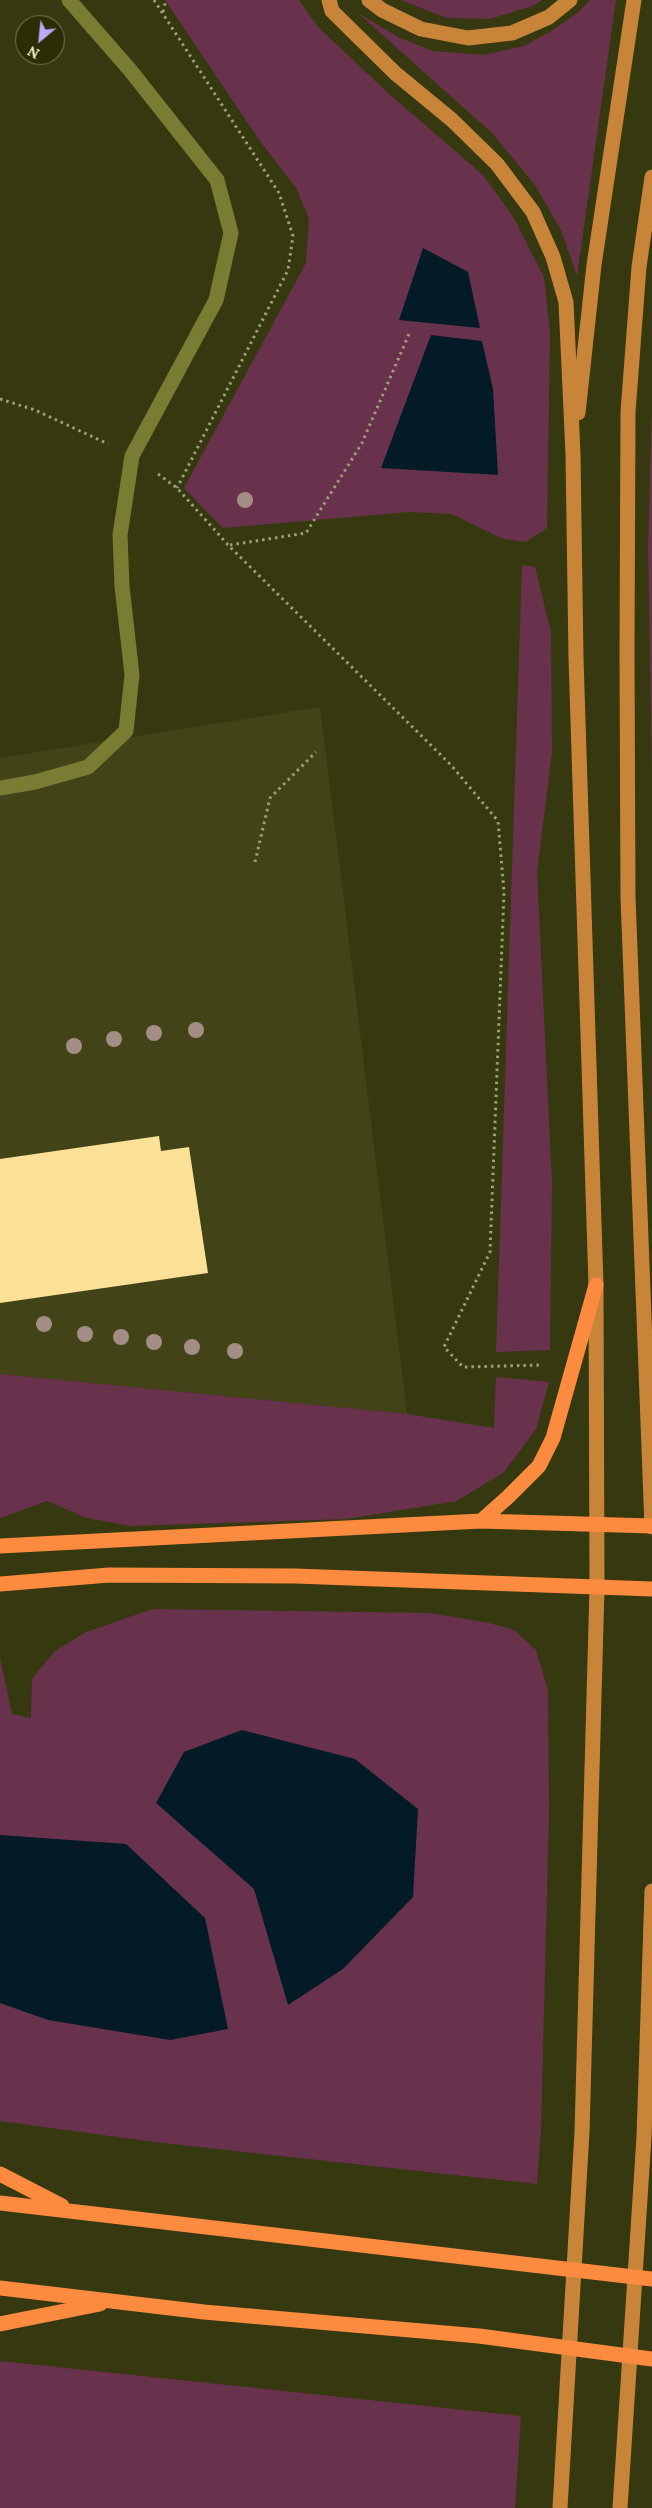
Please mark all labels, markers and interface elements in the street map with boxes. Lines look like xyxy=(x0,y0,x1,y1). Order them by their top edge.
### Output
north arrow xyxy=(15,15,65,65)
text: N xyxy=(24,42,42,63)

